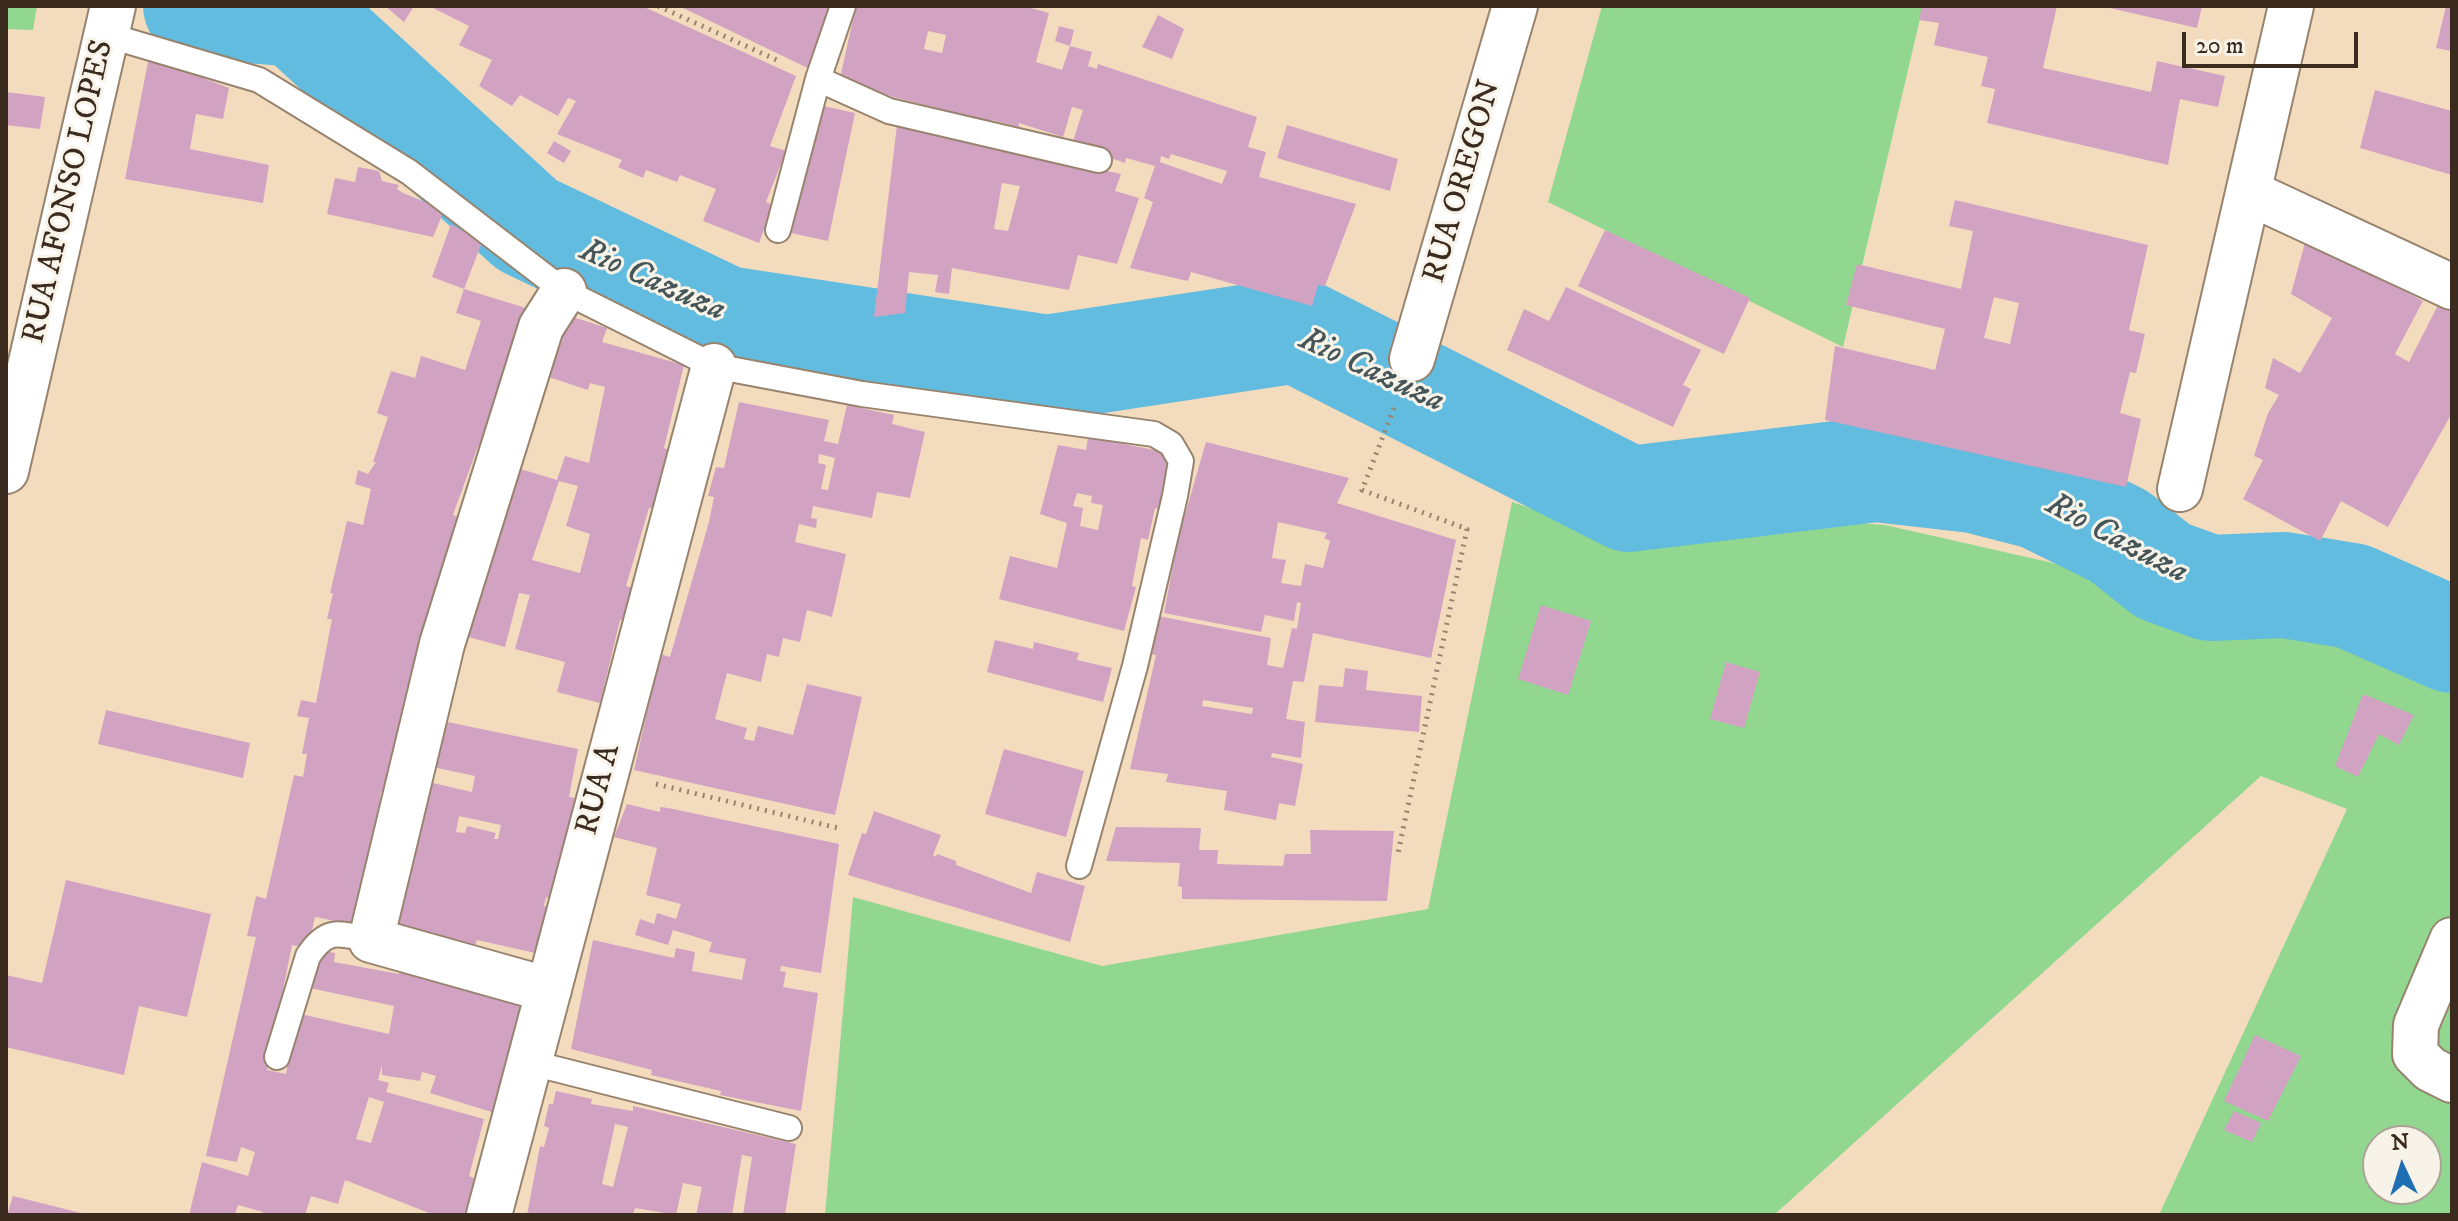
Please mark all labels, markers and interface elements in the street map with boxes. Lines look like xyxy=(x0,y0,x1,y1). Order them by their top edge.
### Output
scale bar xyxy=(2186,16,2362,66)
text: 20 m xyxy=(2196,31,2244,61)
street label: RUA AFONSO LOPES xyxy=(16,37,124,347)
street label: RUA OREGON xyxy=(1417,76,1511,288)
water label: Rio Cazuza xyxy=(573,232,731,332)
water label: Rio Cazuza xyxy=(1292,321,1450,423)
water label: Rio Cazuza xyxy=(2038,485,2194,595)
street label: RUA A xyxy=(570,740,630,840)
north arrow xyxy=(2362,1125,2442,1205)
text: N xyxy=(2390,1128,2410,1157)

